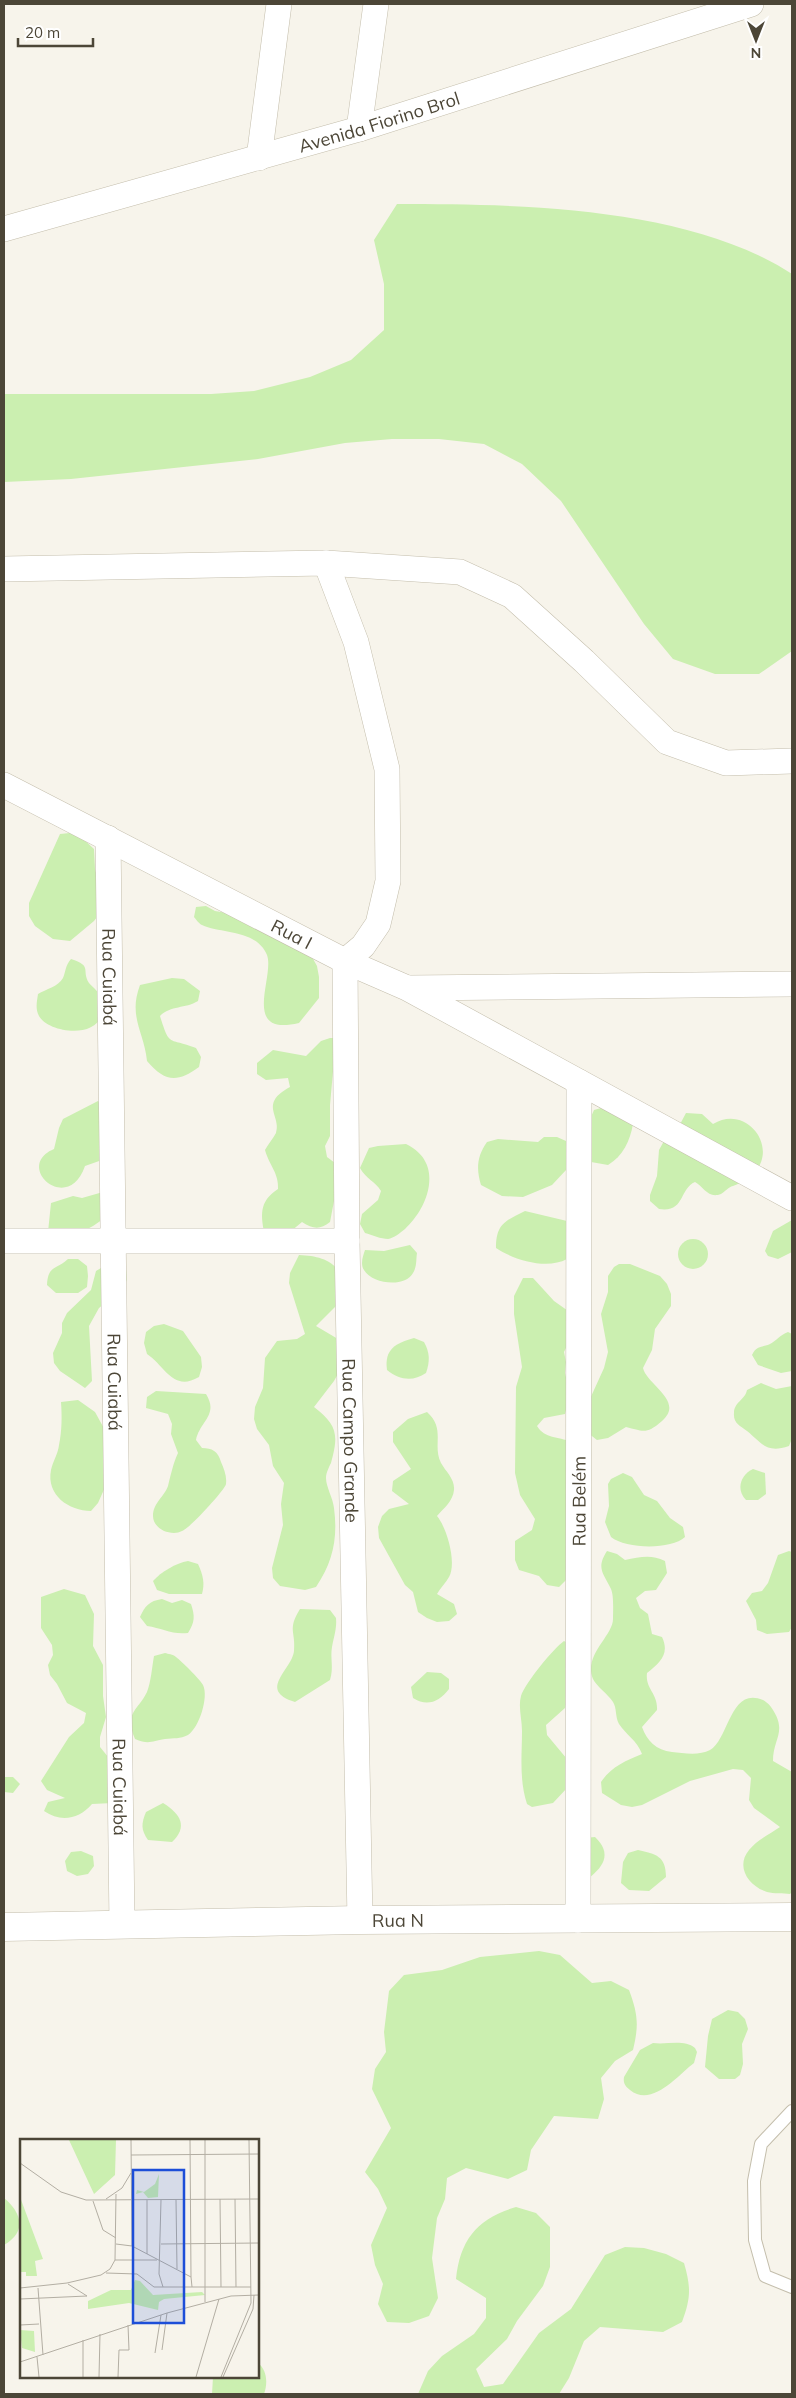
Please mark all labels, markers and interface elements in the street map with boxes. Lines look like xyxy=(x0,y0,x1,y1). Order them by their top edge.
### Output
scale bar xyxy=(18,15,92,47)
north arrow xyxy=(731,15,781,65)
text: 20 m xyxy=(25,23,60,42)
text: N xyxy=(751,44,761,62)
street label: Avenida Fiorino Brol xyxy=(296,86,462,157)
street label: Rua I xyxy=(268,914,316,954)
street label: Rua Cuiabá xyxy=(98,928,122,1026)
street label: Rua Cuiabá xyxy=(103,1333,127,1431)
street label: Rua Campo Grande xyxy=(338,1358,364,1523)
street label: Rua Belém xyxy=(567,1456,590,1546)
street label: Rua Cuiabá xyxy=(108,1738,132,1836)
street label: Rua N xyxy=(372,1908,424,1931)
inset map xyxy=(20,2139,259,2378)

